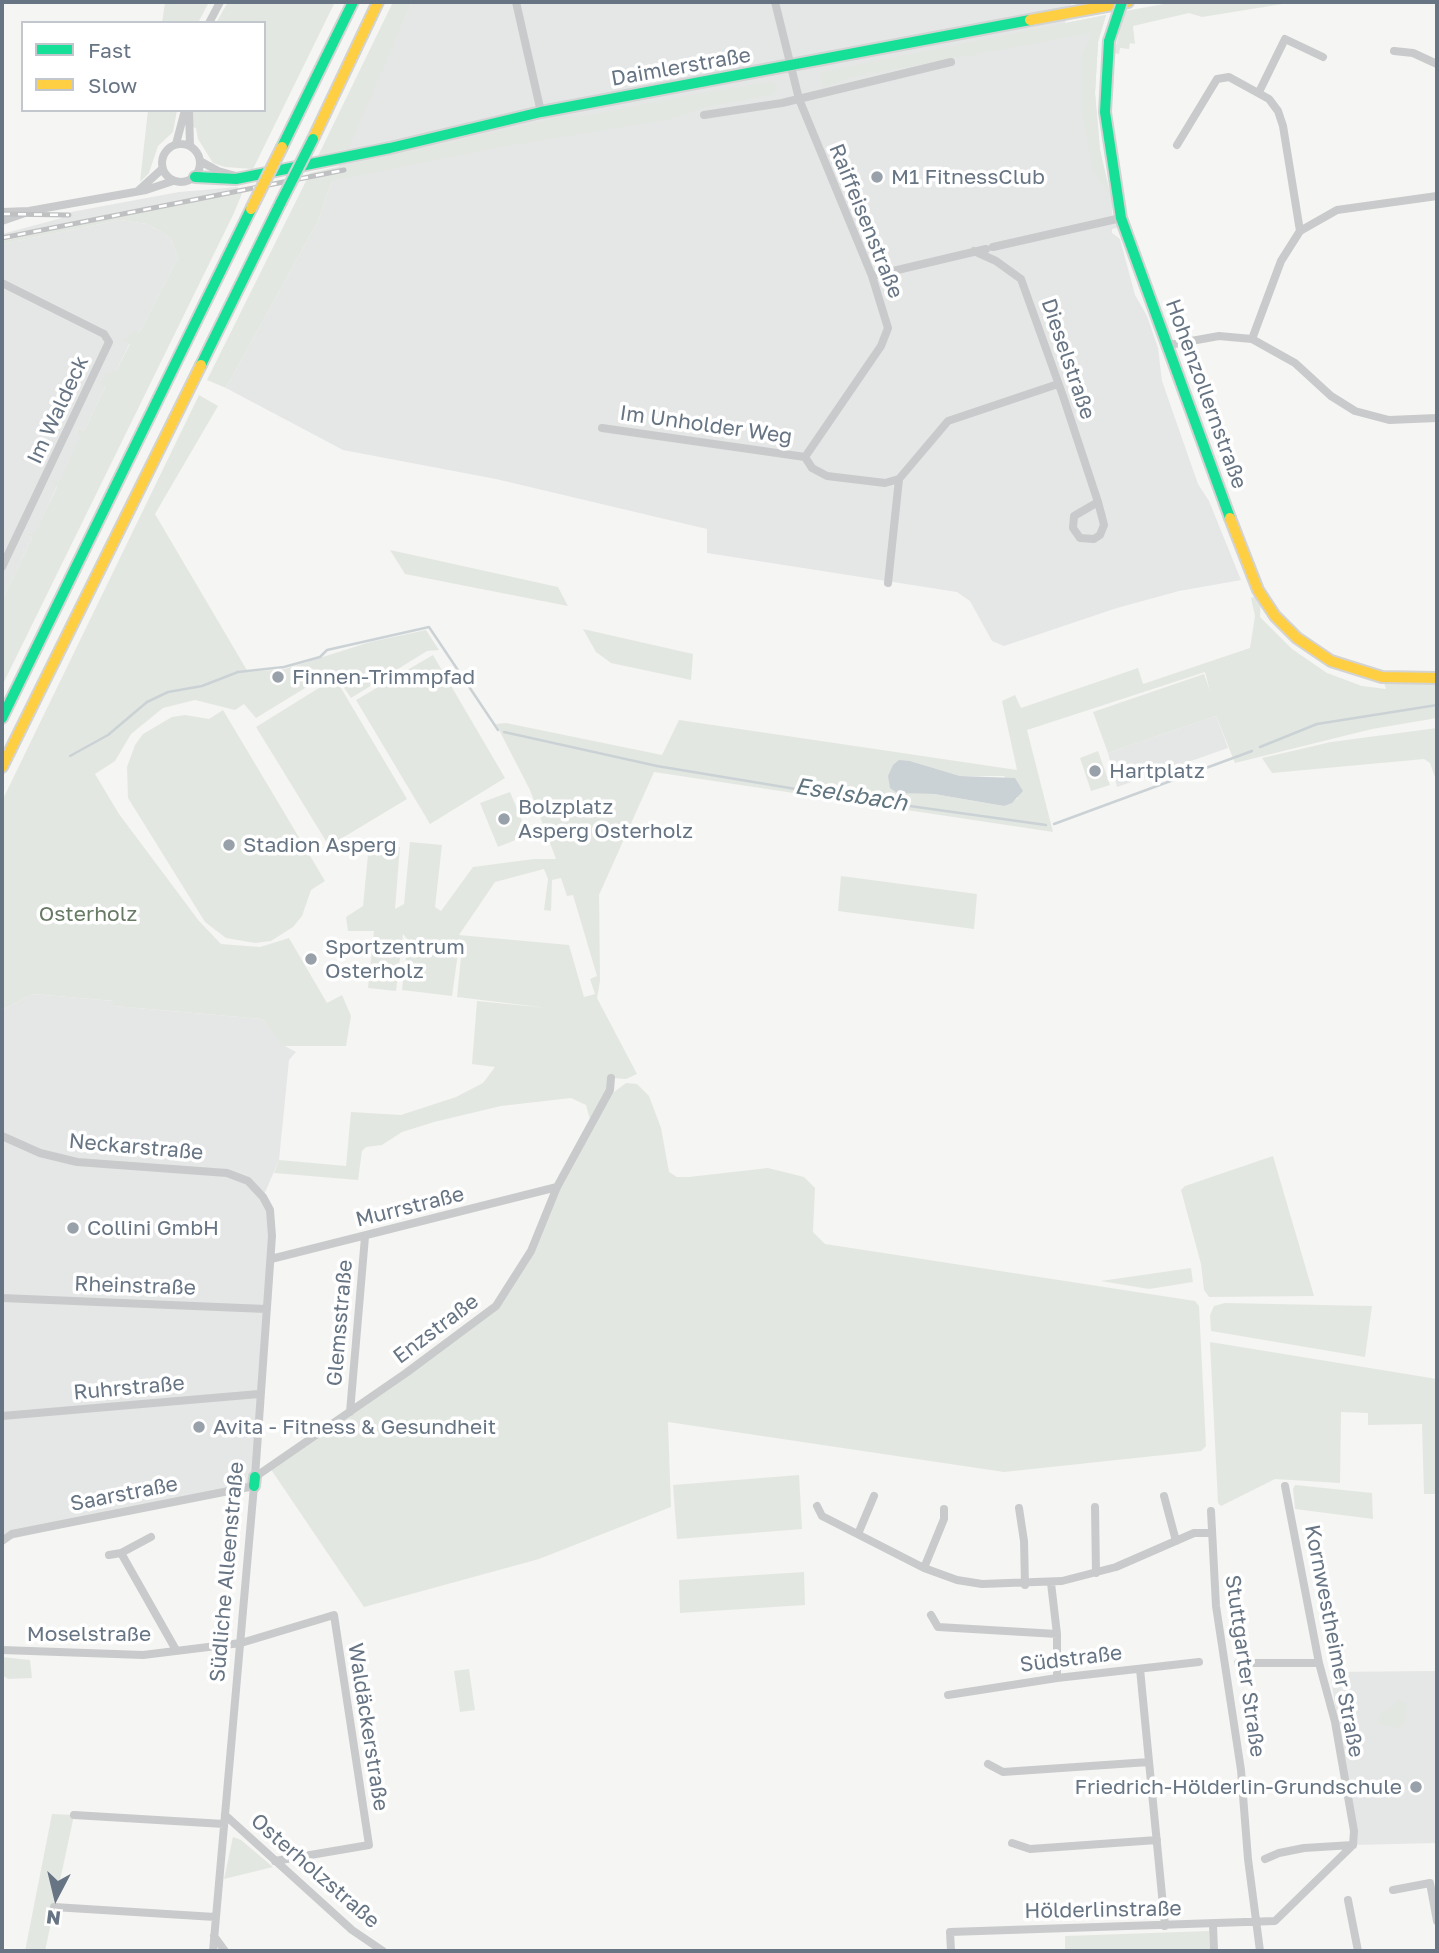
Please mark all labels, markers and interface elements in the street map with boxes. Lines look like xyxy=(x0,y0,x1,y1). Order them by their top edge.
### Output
legend xyxy=(21,21,266,112)
text: Fast xyxy=(88,37,131,63)
street label: Daimlerstraße xyxy=(609,42,753,92)
text: Slow xyxy=(88,72,137,98)
street label: Raiffeisenstraße xyxy=(823,140,909,302)
place label: M1 FitnessClub xyxy=(891,164,1045,190)
marker: M1 FitnessClub xyxy=(869,169,885,185)
street label: Dieselstraße xyxy=(1036,295,1100,423)
street label: Hohenzollernstraße xyxy=(1160,296,1252,492)
street label: Im Waldeck xyxy=(22,352,94,468)
street label: Im Unholder Weg xyxy=(618,400,794,450)
place label: Finnen-Trimmpfad xyxy=(292,664,475,690)
marker: Finnen-Trimmpfad xyxy=(270,669,286,685)
place label: Hartplatz xyxy=(1109,758,1205,784)
marker: Hartplatz xyxy=(1087,763,1103,779)
water label: Eselsbach xyxy=(793,773,909,817)
place label: Bolzplatz Asperg Osterholz xyxy=(518,794,693,844)
marker: Bolzplatz Asperg Osterholz xyxy=(496,811,512,827)
place label: Stadion Asperg xyxy=(243,832,397,858)
marker: Stadion Asperg xyxy=(221,837,237,853)
park label: Osterholz xyxy=(39,901,137,927)
place label: Sportzentrum Osterholz xyxy=(325,934,465,984)
marker: Sportzentrum Osterholz xyxy=(303,951,319,967)
street label: Neckarstraße xyxy=(68,1129,204,1165)
street label: Murrstraße xyxy=(353,1181,467,1233)
place label: Collini GmbH xyxy=(87,1215,219,1241)
marker: Collini GmbH xyxy=(65,1220,81,1236)
street label: Glemsstraße xyxy=(322,1259,358,1387)
street label: Rheinstraße xyxy=(74,1271,196,1301)
street label: Enzstraße xyxy=(388,1289,484,1369)
street label: Ruhrstraße xyxy=(72,1371,186,1405)
place label: Avita - Fitness & Gesundheit xyxy=(213,1414,496,1440)
marker: Avita - Fitness & Gesundheit xyxy=(191,1419,207,1435)
street label: Südliche Alleenstraße xyxy=(205,1461,249,1683)
street label: Saarstraße xyxy=(68,1471,180,1517)
street label: Kornwestheimer Straße xyxy=(1299,1522,1369,1760)
street label: Stuttgarter Straße xyxy=(1220,1573,1270,1759)
street label: Moselstraße xyxy=(27,1621,151,1647)
street label: Südstraße xyxy=(1018,1640,1124,1678)
street label: Waldäckerstraße xyxy=(342,1641,394,1813)
place label: Friedrich-Hölderlin-Grundschule xyxy=(1074,1774,1402,1800)
marker: Friedrich-Hölderlin-Grundschule xyxy=(1408,1779,1424,1795)
street label: Osterholzstraße xyxy=(245,1808,385,1934)
north arrow xyxy=(21,1862,91,1932)
street label: Hölderlinstraße xyxy=(1024,1896,1182,1924)
text: N xyxy=(45,1906,62,1931)

